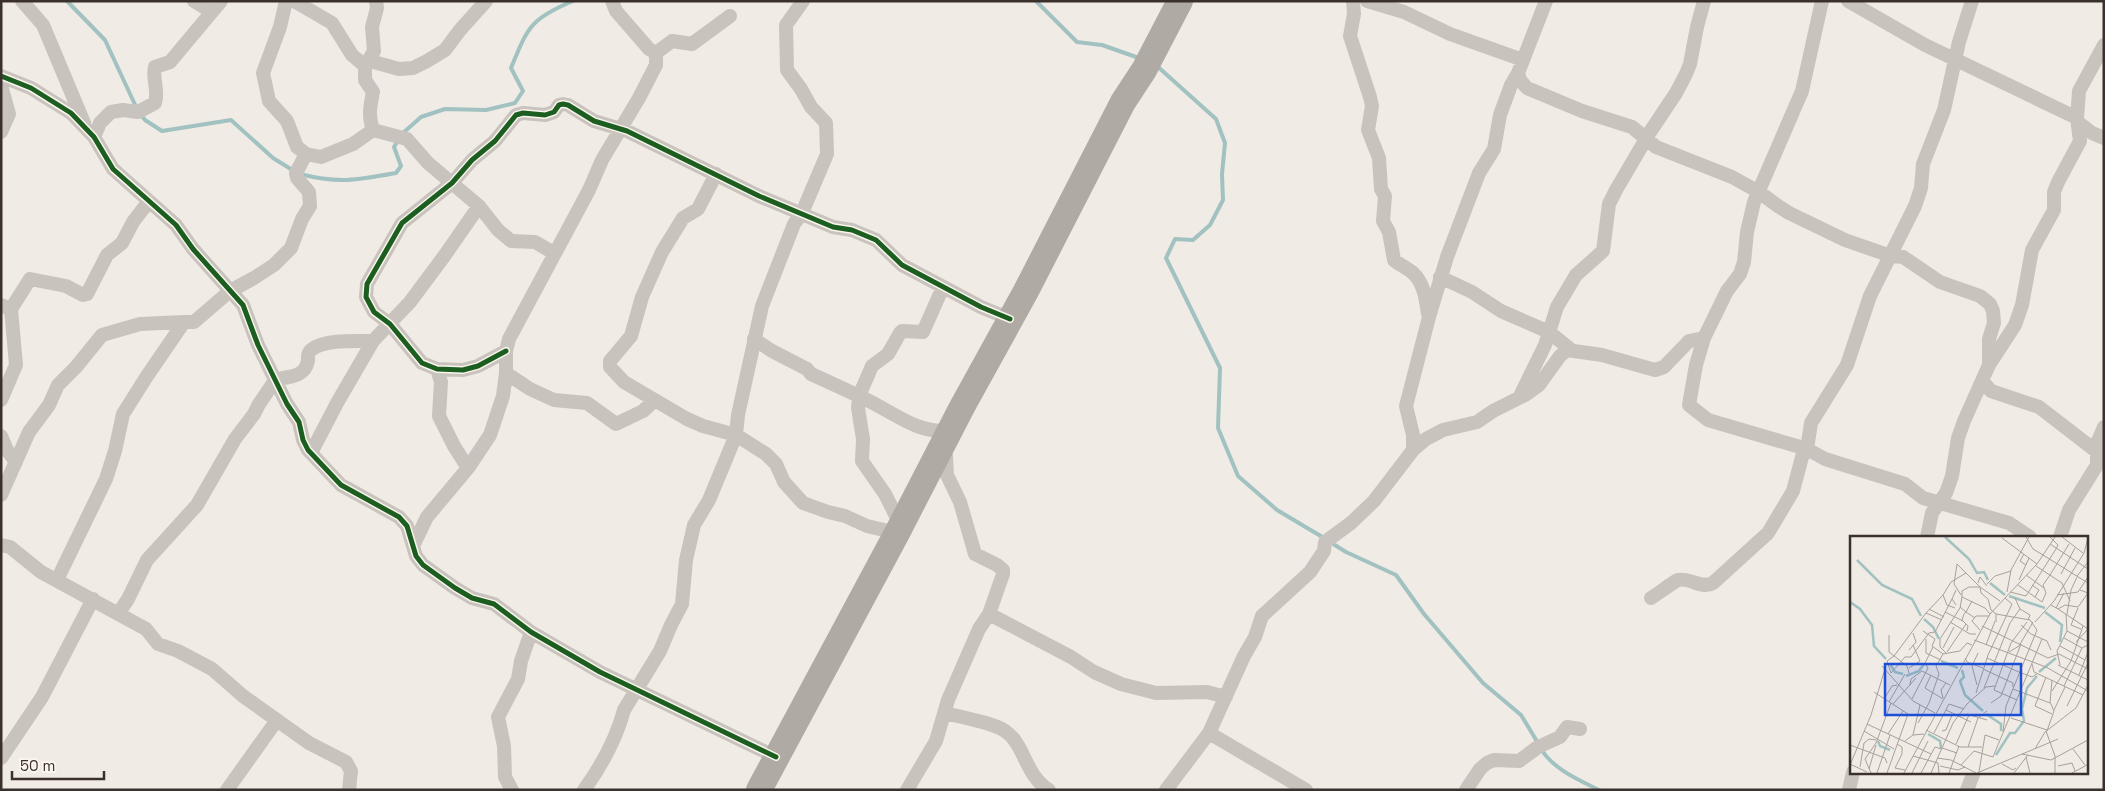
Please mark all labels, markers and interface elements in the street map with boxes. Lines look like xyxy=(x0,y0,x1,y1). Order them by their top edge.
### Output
inset map xyxy=(1850,536,2088,774)
scale bar xyxy=(12,748,105,780)
text: 50 m xyxy=(20,756,55,775)

